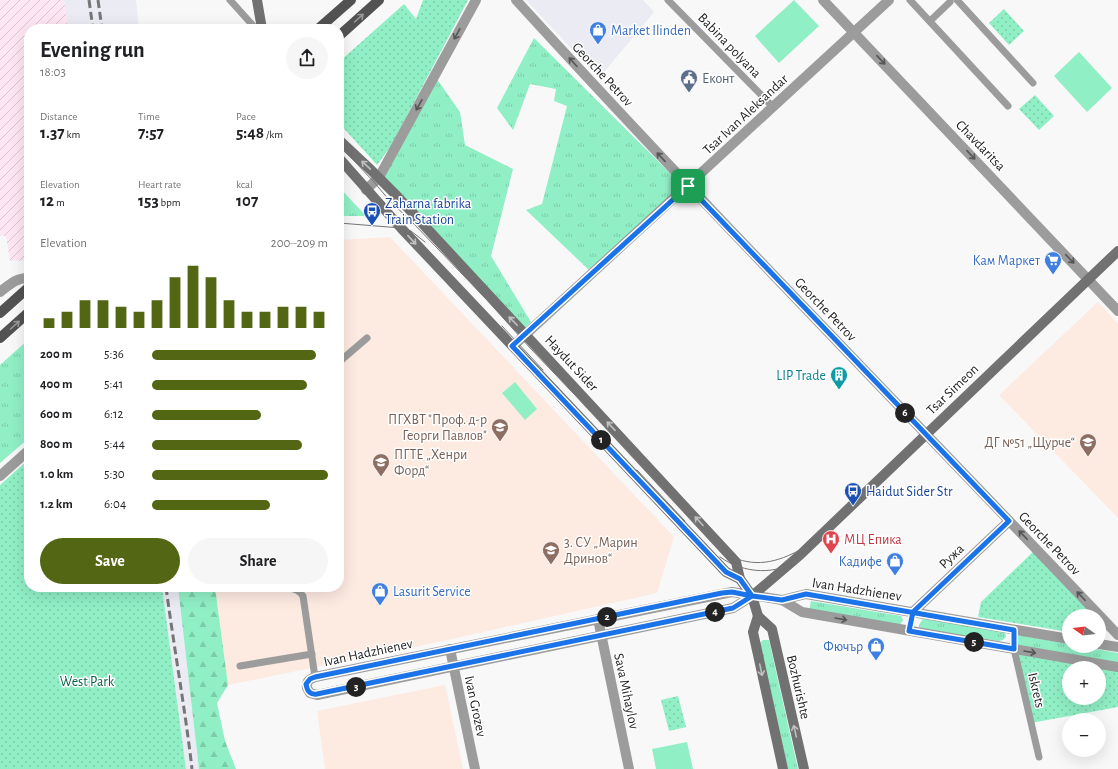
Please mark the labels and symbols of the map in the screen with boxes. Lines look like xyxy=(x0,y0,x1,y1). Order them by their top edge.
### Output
street label: Babina polyana xyxy=(695,11,764,81)
one-way arrow xyxy=(354,13,364,22)
shop icon: Market Ilinden xyxy=(588,20,608,45)
place label: Market Ilinden xyxy=(611,24,691,38)
one-way arrow xyxy=(453,28,461,40)
street label: Georche Petrov xyxy=(569,40,635,109)
one-way arrow xyxy=(876,55,886,65)
one-way arrow xyxy=(568,57,577,67)
public building icon: Еконт xyxy=(679,68,699,93)
street label: Tsar Ivan Aleksandar xyxy=(701,72,791,157)
place label: Еконт xyxy=(702,72,735,86)
one-way arrow xyxy=(414,99,422,111)
street label: Chavdaritsa xyxy=(953,118,1008,174)
one-way arrow xyxy=(966,150,975,160)
one-way arrow xyxy=(656,152,666,162)
one-way arrow xyxy=(361,160,371,170)
pin xyxy=(671,169,705,203)
place label: Zaharna fabrika Train Station xyxy=(385,197,472,227)
bus stop icon: Zaharna fabrika Train Station xyxy=(362,201,382,226)
one-way arrow xyxy=(407,234,416,244)
supermarket icon: Кам Маркет xyxy=(1043,250,1063,275)
place label: Кам Маркет xyxy=(972,254,1041,268)
one-way arrow xyxy=(1065,254,1075,264)
street label: Georche Petrov xyxy=(792,275,859,344)
one-way arrow xyxy=(508,316,518,326)
one-way arrow xyxy=(9,321,20,330)
street label: Haydut Sider xyxy=(542,333,601,395)
street label: Tsar Simeon xyxy=(924,362,981,418)
building icon: LIP Trade xyxy=(829,365,849,390)
place label: LIP Trade xyxy=(776,369,826,383)
pin: 6 xyxy=(895,403,915,423)
place label: ПГХВТ "Проф. д-р Георги Павлов" xyxy=(388,413,487,443)
school or university icon: ПГХВТ "Проф. д-р Георги Павлов" xyxy=(490,417,510,442)
one-way arrow xyxy=(607,421,616,431)
pin: 1 xyxy=(591,430,611,450)
school or university icon: ДГ №51 „Щурче“ xyxy=(1078,432,1098,457)
place label: ДГ №51 „Щурче“ xyxy=(984,436,1075,450)
place label: ПГТЕ „Хенри Форд“ xyxy=(394,448,467,478)
school or university icon: ПГТЕ „Хенри Форд“ xyxy=(371,452,391,477)
bus stop icon: Haidut Sider Str xyxy=(843,481,863,506)
place label: Haidut Sider Str xyxy=(866,485,953,499)
street label: Georche Petrov xyxy=(1016,509,1083,578)
one-way arrow xyxy=(695,516,704,527)
hospital icon: МЦ Епика xyxy=(821,529,841,554)
one-way arrow xyxy=(1018,530,1027,540)
place label: МЦ Епика xyxy=(844,533,902,547)
place label: 3. СУ „Марин Дринов“ xyxy=(564,536,638,566)
school or university icon: 3. СУ „Марин Дринов“ xyxy=(541,540,561,565)
street label: Ружа xyxy=(937,541,967,572)
shop icon: Кадифе xyxy=(885,551,905,576)
place label: Кадифе xyxy=(838,555,882,569)
street label: Ivan Hadzhienev xyxy=(811,576,903,604)
shop icon: Lasurit Service xyxy=(370,581,390,606)
place label: Lasurit Service xyxy=(393,585,471,599)
one-way arrow xyxy=(1076,591,1086,601)
pin: 4 xyxy=(705,602,725,622)
pin: 2 xyxy=(597,607,617,627)
north arrow xyxy=(1062,609,1106,653)
one-way arrow xyxy=(834,615,847,623)
pin: 5 xyxy=(964,632,984,652)
shop icon: Фючър xyxy=(866,636,886,661)
street label: Ivan Hadzhienev xyxy=(323,637,414,669)
place label: Фючър xyxy=(823,640,863,654)
one-way arrow xyxy=(1024,648,1037,656)
street label: Sava Mihaylov xyxy=(611,652,641,730)
street label: Bozhurishte xyxy=(784,654,812,721)
one-way arrow xyxy=(758,663,766,676)
street label: Iskrets xyxy=(1025,671,1047,709)
street label: Ivan Grozev xyxy=(462,674,488,738)
park label: West Park xyxy=(60,675,115,689)
pin: 3 xyxy=(346,677,366,697)
one-way arrow xyxy=(791,725,799,738)

